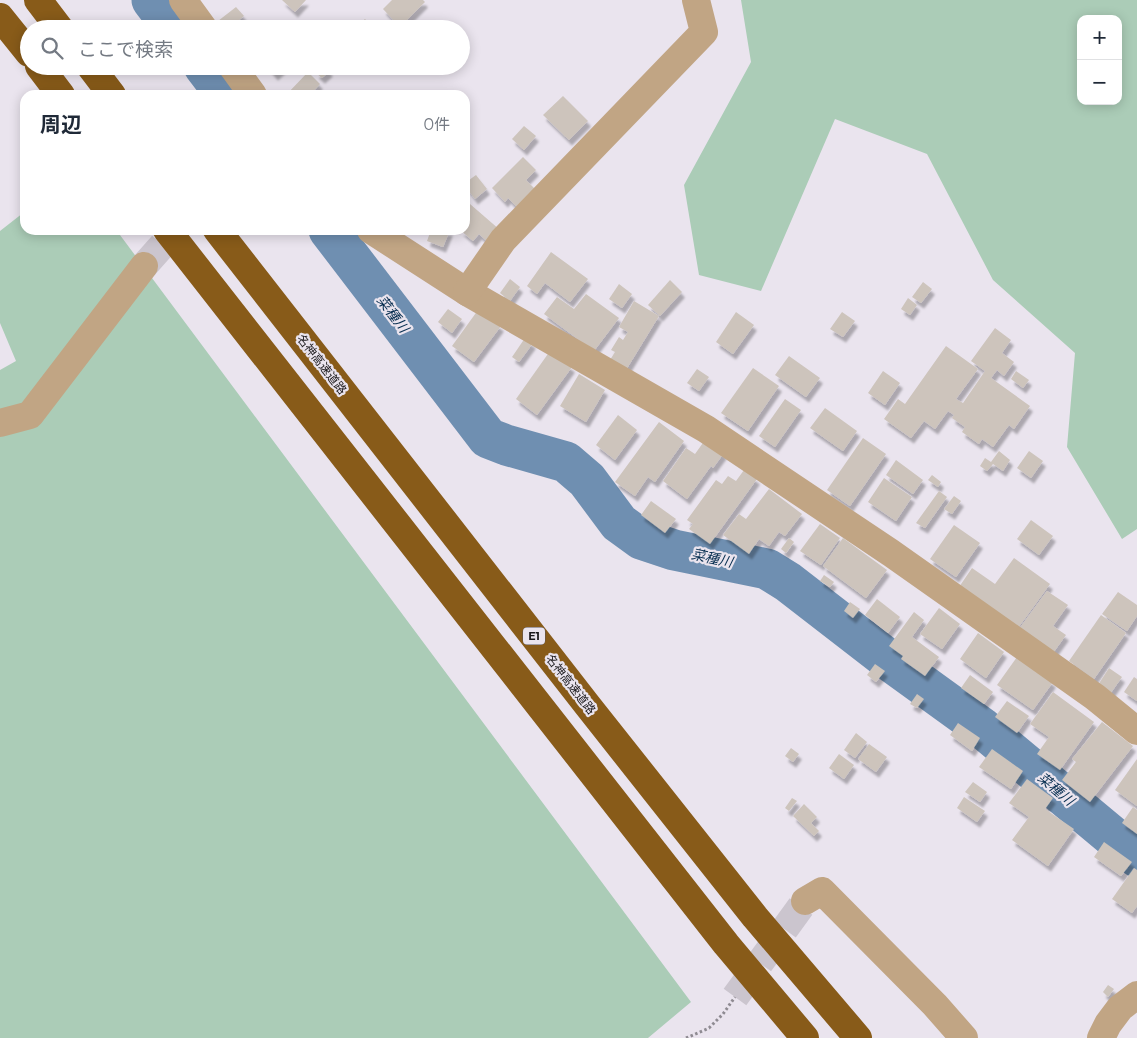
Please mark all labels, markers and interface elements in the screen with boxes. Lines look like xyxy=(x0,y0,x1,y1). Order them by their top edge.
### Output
map controls xyxy=(1077,15,1122,105)
button: + xyxy=(1077,15,1122,60)
search box xyxy=(20,20,470,75)
icon: search xyxy=(38,34,66,62)
text: ここで検索 xyxy=(78,38,173,61)
button: − xyxy=(1077,60,1122,105)
text: 周辺 xyxy=(40,112,82,137)
text: 0件 xyxy=(423,115,450,134)
water label: 菜種川 xyxy=(373,292,414,338)
street label: 名神高速道路 xyxy=(294,331,350,397)
water label: 菜種川 xyxy=(690,545,736,572)
road number: E1 xyxy=(523,628,545,644)
street label: 名神高速道路 xyxy=(543,651,599,717)
water label: 菜種川 xyxy=(1034,769,1079,811)

